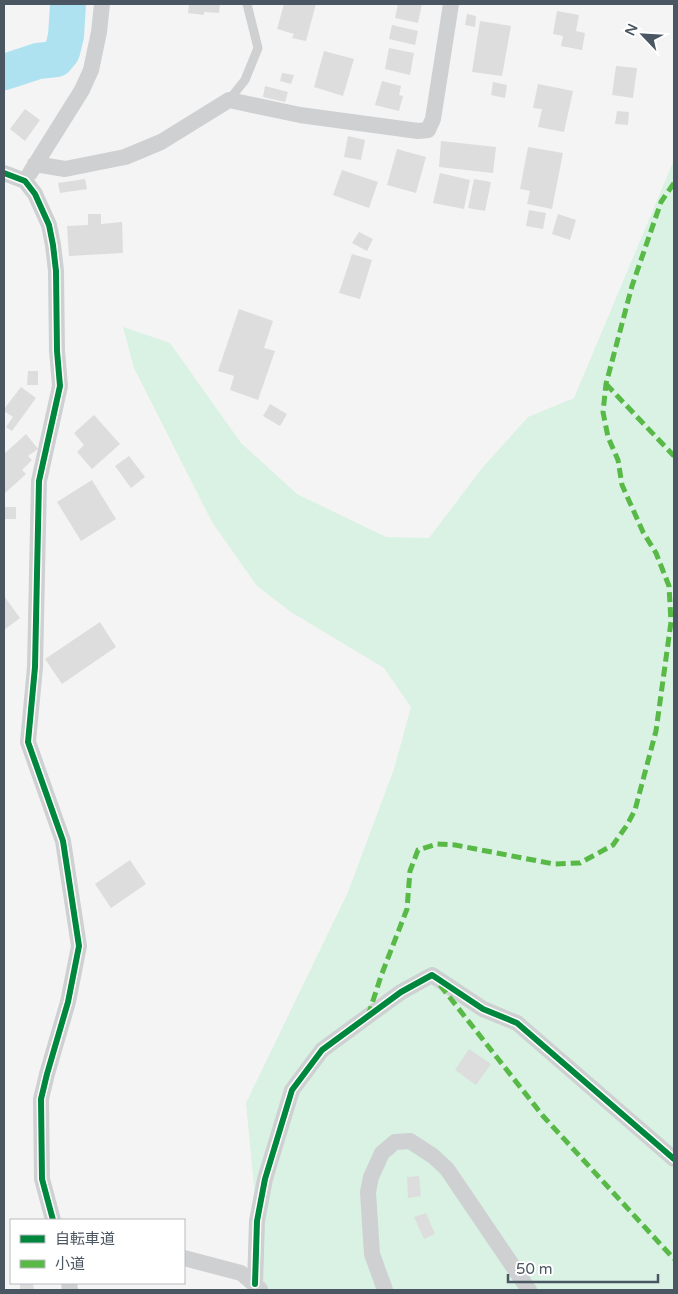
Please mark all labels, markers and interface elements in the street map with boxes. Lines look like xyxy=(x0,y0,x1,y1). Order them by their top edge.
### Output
north arrow xyxy=(618,10,668,60)
text: N xyxy=(622,21,642,38)
legend xyxy=(10,1219,185,1284)
text: 自転車道 xyxy=(55,1230,115,1248)
scale bar xyxy=(508,1252,658,1284)
text: 小道 xyxy=(55,1255,85,1273)
text: 50 m xyxy=(516,1260,553,1278)

